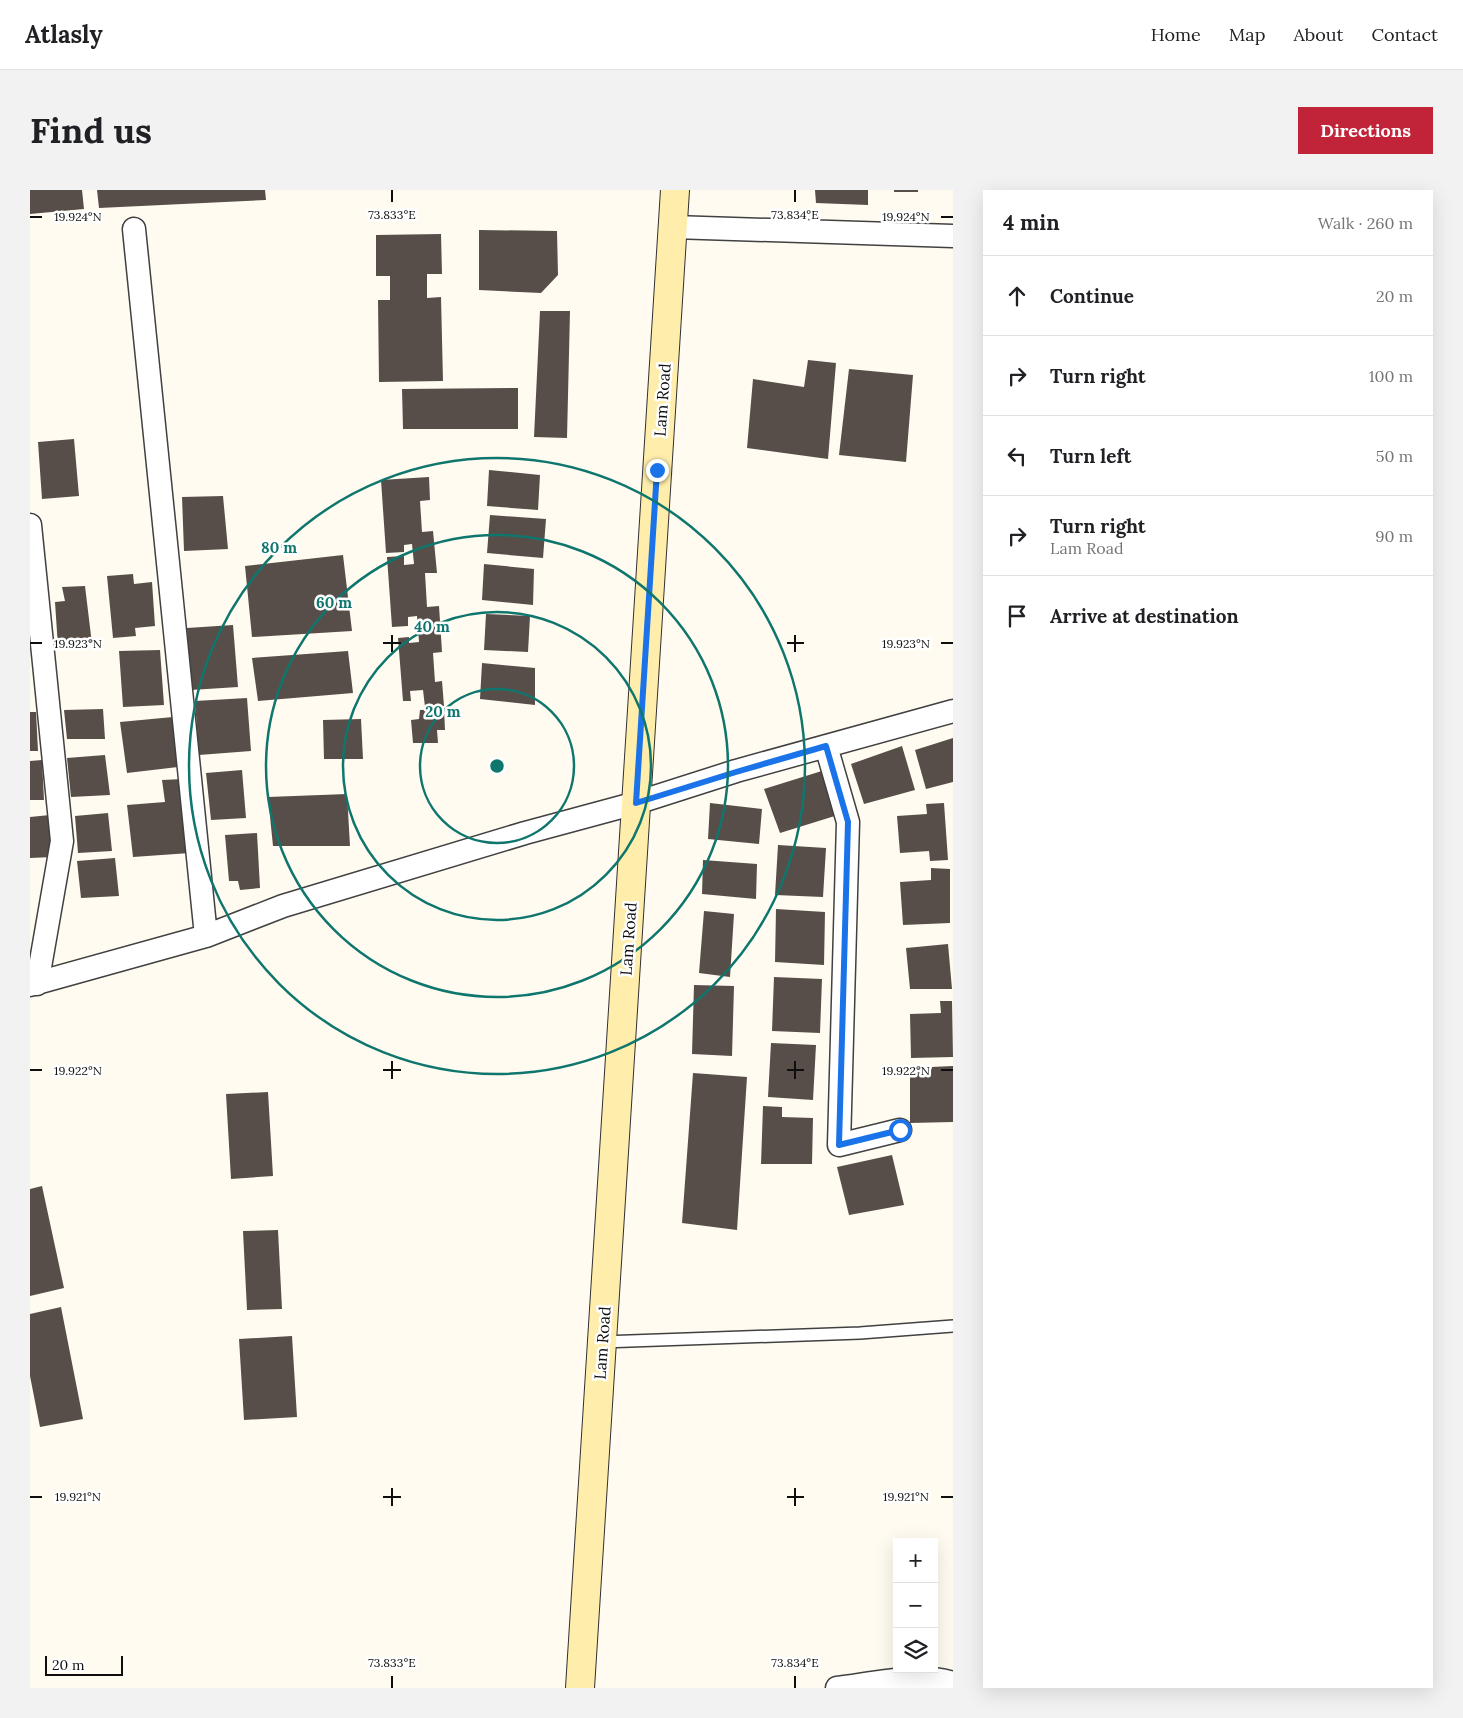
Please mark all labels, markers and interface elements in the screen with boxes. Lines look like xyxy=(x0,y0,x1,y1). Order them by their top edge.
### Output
text: Atlasly xyxy=(25,19,103,50)
text: Home xyxy=(1151,23,1201,46)
text: Map xyxy=(1229,23,1265,46)
text: About xyxy=(1293,23,1343,46)
text: Contact xyxy=(1371,23,1438,46)
button: Directions xyxy=(1298,107,1433,154)
text: Find us xyxy=(30,108,152,153)
text: 73.833°E xyxy=(368,207,416,222)
text: 73.834°E xyxy=(771,207,819,222)
text: 19.924°N xyxy=(54,209,102,224)
text: 19.924°N xyxy=(882,209,930,224)
text: 4 min xyxy=(1003,209,1060,236)
text: Walk · 260 m xyxy=(1318,213,1413,233)
icon: ahead xyxy=(1003,282,1031,310)
text: Continue xyxy=(1050,284,1134,308)
text: 20 m xyxy=(1376,286,1413,306)
street label: Lam Road xyxy=(649,362,675,437)
icon: right xyxy=(1003,362,1031,390)
text: Turn right xyxy=(1050,364,1146,388)
text: 100 m xyxy=(1369,366,1413,386)
icon: left xyxy=(1003,442,1031,470)
text: Turn left xyxy=(1050,444,1131,468)
text: 50 m xyxy=(1376,446,1413,466)
route end xyxy=(646,459,669,482)
text: Turn right xyxy=(1050,514,1146,538)
icon: right xyxy=(1003,522,1031,550)
text: 90 m xyxy=(1375,526,1413,546)
text: 80 m xyxy=(261,538,297,557)
text: Lam Road xyxy=(1050,538,1124,558)
text: 60 m xyxy=(316,593,352,612)
icon: arrive xyxy=(1003,602,1031,630)
text: Arrive at destination xyxy=(1050,604,1239,628)
text: 40 m xyxy=(414,617,450,636)
text: 19.923°N xyxy=(54,636,102,651)
text: 19.923°N xyxy=(882,636,930,651)
text: 20 m xyxy=(425,702,461,721)
centre of rings xyxy=(488,757,506,775)
street label: Lam Road xyxy=(615,901,641,976)
text: 19.922°N xyxy=(54,1063,102,1078)
text: 19.922°N xyxy=(882,1063,930,1078)
route start xyxy=(889,1119,912,1142)
street label: Lam Road xyxy=(589,1305,615,1380)
text: 19.921°N xyxy=(55,1489,101,1504)
text: 19.921°N xyxy=(883,1489,929,1504)
map controls xyxy=(893,1538,938,1673)
button: + xyxy=(893,1538,938,1583)
button: − xyxy=(893,1583,938,1628)
button: layers xyxy=(893,1628,938,1673)
scale bar xyxy=(45,1653,122,1676)
text: 73.833°E xyxy=(368,1655,416,1670)
text: 73.834°E xyxy=(771,1655,819,1670)
text: 20 m xyxy=(52,1656,84,1674)

